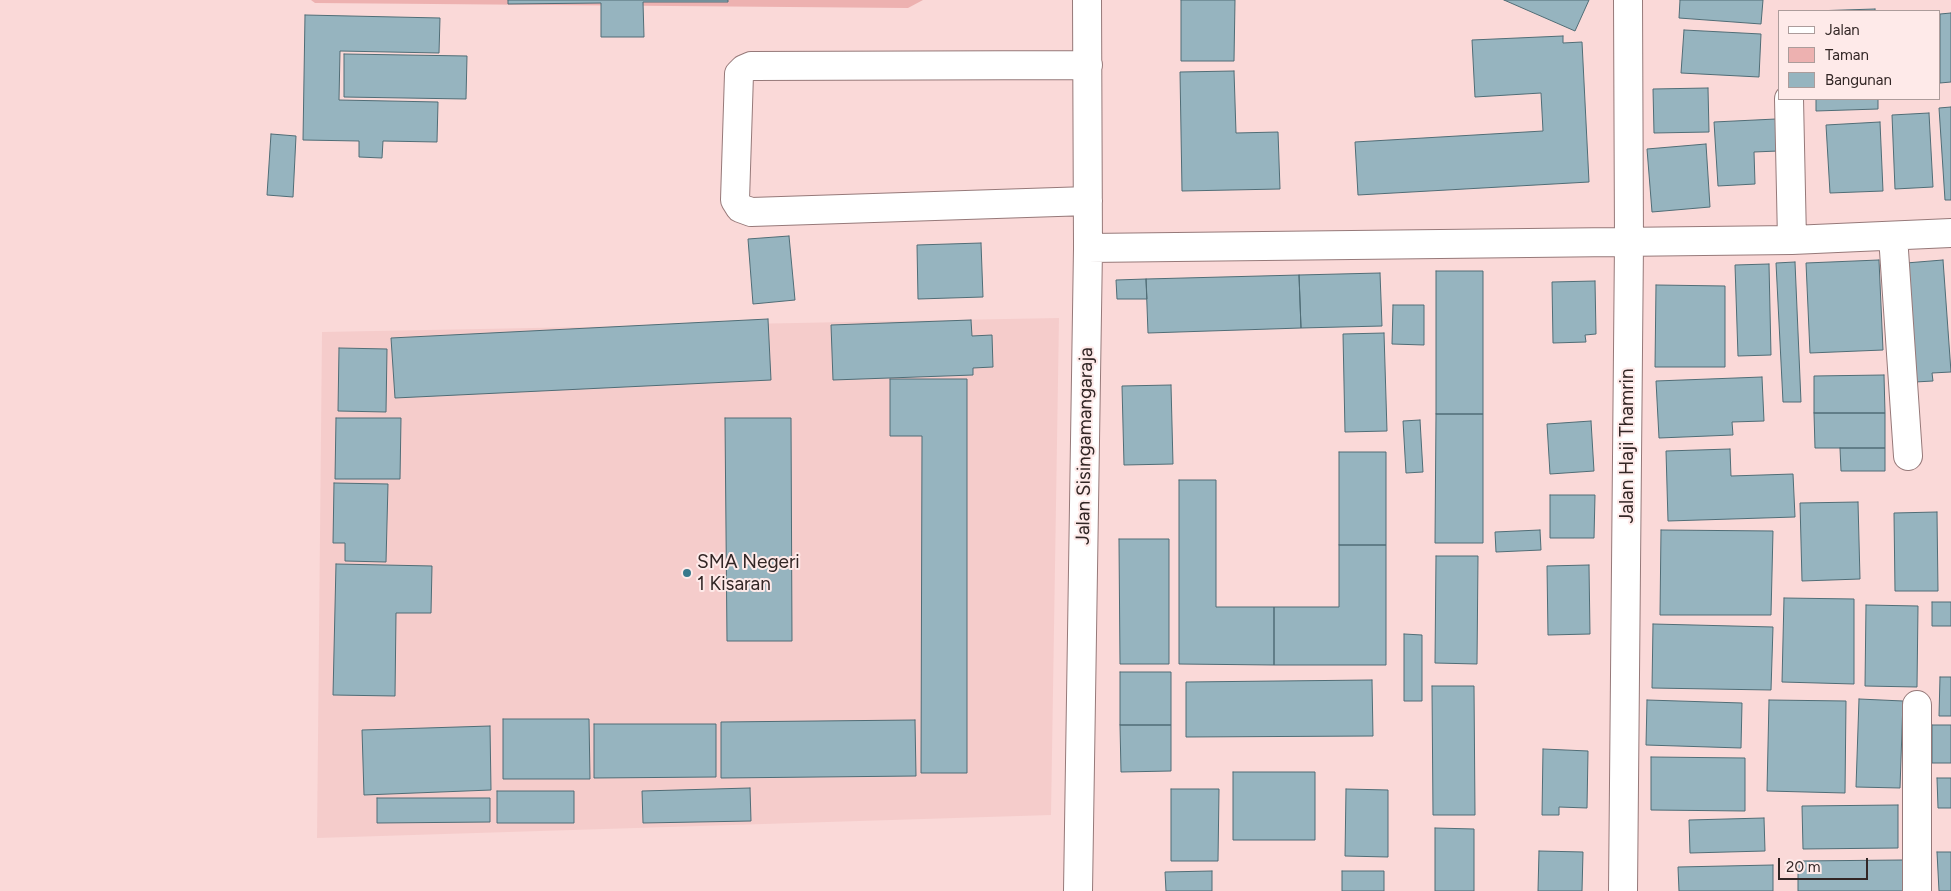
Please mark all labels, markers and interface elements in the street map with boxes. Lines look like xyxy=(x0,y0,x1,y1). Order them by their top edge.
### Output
legend xyxy=(1778,10,1941,100)
text: Jalan xyxy=(1825,21,1860,39)
text: Taman xyxy=(1825,46,1869,64)
text: Bangunan xyxy=(1825,71,1892,89)
street label: Jalan Sisingamangaraja xyxy=(1072,347,1098,545)
street label: Jalan Haji Thamrin xyxy=(1616,368,1638,524)
place label: SMA Negeri 1 Kisaran xyxy=(697,551,800,595)
marker: SMA Negeri 1 Kisaran xyxy=(681,567,693,579)
scale bar xyxy=(1781,848,1871,880)
text: 20 m xyxy=(1786,858,1820,876)

